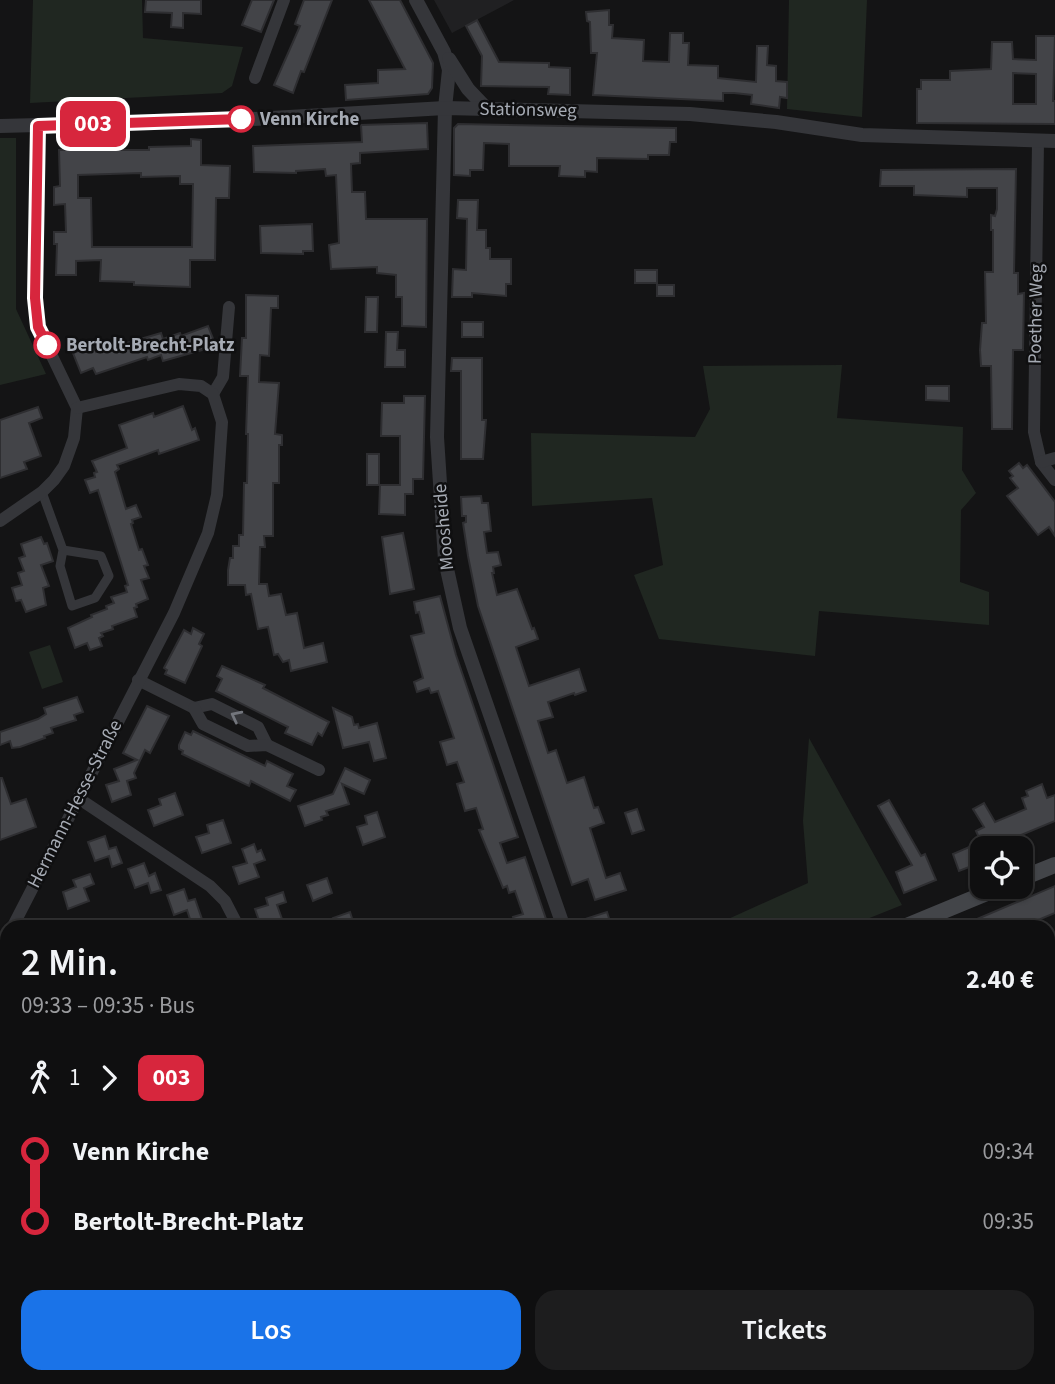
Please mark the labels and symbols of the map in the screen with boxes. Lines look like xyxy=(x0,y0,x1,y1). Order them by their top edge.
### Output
street label: Stationsweg xyxy=(479,96,577,124)
line badge: 003 xyxy=(53,101,133,147)
marker: Venn Kirche xyxy=(228,106,254,132)
place label: Venn Kirche xyxy=(259,106,360,133)
street label: Poether Weg xyxy=(1022,263,1050,364)
marker: Bertolt-Brecht-Platz xyxy=(34,332,60,358)
place label: Bertolt-Brecht-Platz xyxy=(66,332,235,359)
street label: Moosheide xyxy=(427,483,461,571)
one-way arrow xyxy=(231,711,243,725)
street label: Hermann-Hesse-Straße xyxy=(21,715,129,893)

